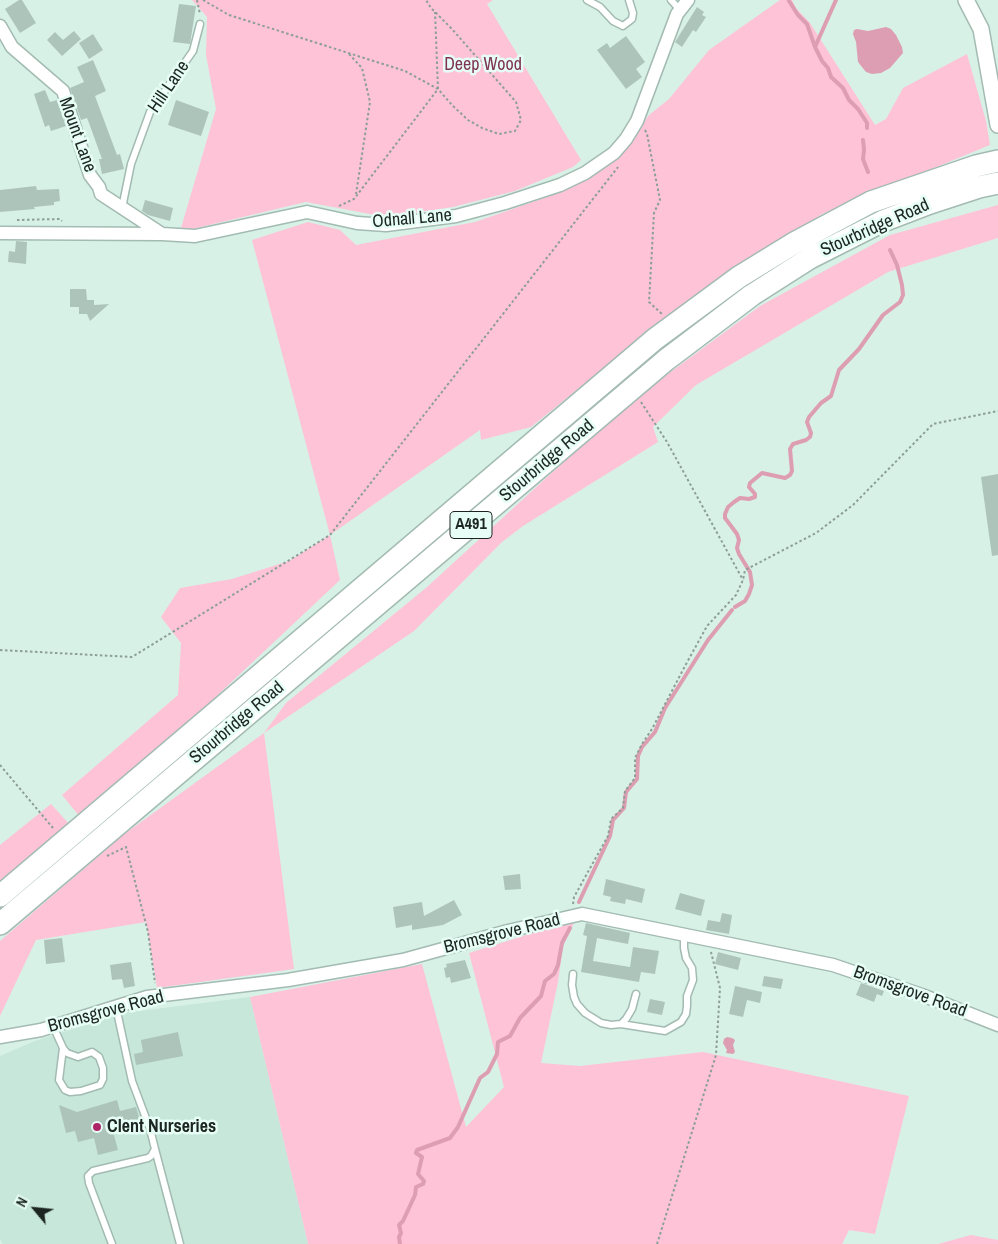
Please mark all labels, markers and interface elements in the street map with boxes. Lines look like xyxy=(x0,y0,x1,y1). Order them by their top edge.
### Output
park label: Deep Wood xyxy=(444,54,522,76)
street label: Hill Lane xyxy=(144,57,194,117)
street label: Mount Lane xyxy=(54,95,100,175)
street label: Stourbridge Road xyxy=(817,194,933,262)
street label: Odnall Lane xyxy=(371,205,453,233)
street label: Stourbridge Road xyxy=(495,415,599,507)
road number: A491 xyxy=(450,512,492,538)
street label: Stourbridge Road xyxy=(185,677,289,769)
street label: Bromsgrove Road xyxy=(442,909,562,959)
street label: Bromsgrove Road xyxy=(850,962,970,1022)
street label: Bromsgrove Road xyxy=(46,986,166,1038)
place label: Clent Nurseries xyxy=(107,1116,216,1138)
marker: Clent Nurseries xyxy=(91,1121,103,1133)
north arrow xyxy=(10,1184,60,1234)
text: N xyxy=(12,1194,32,1210)

